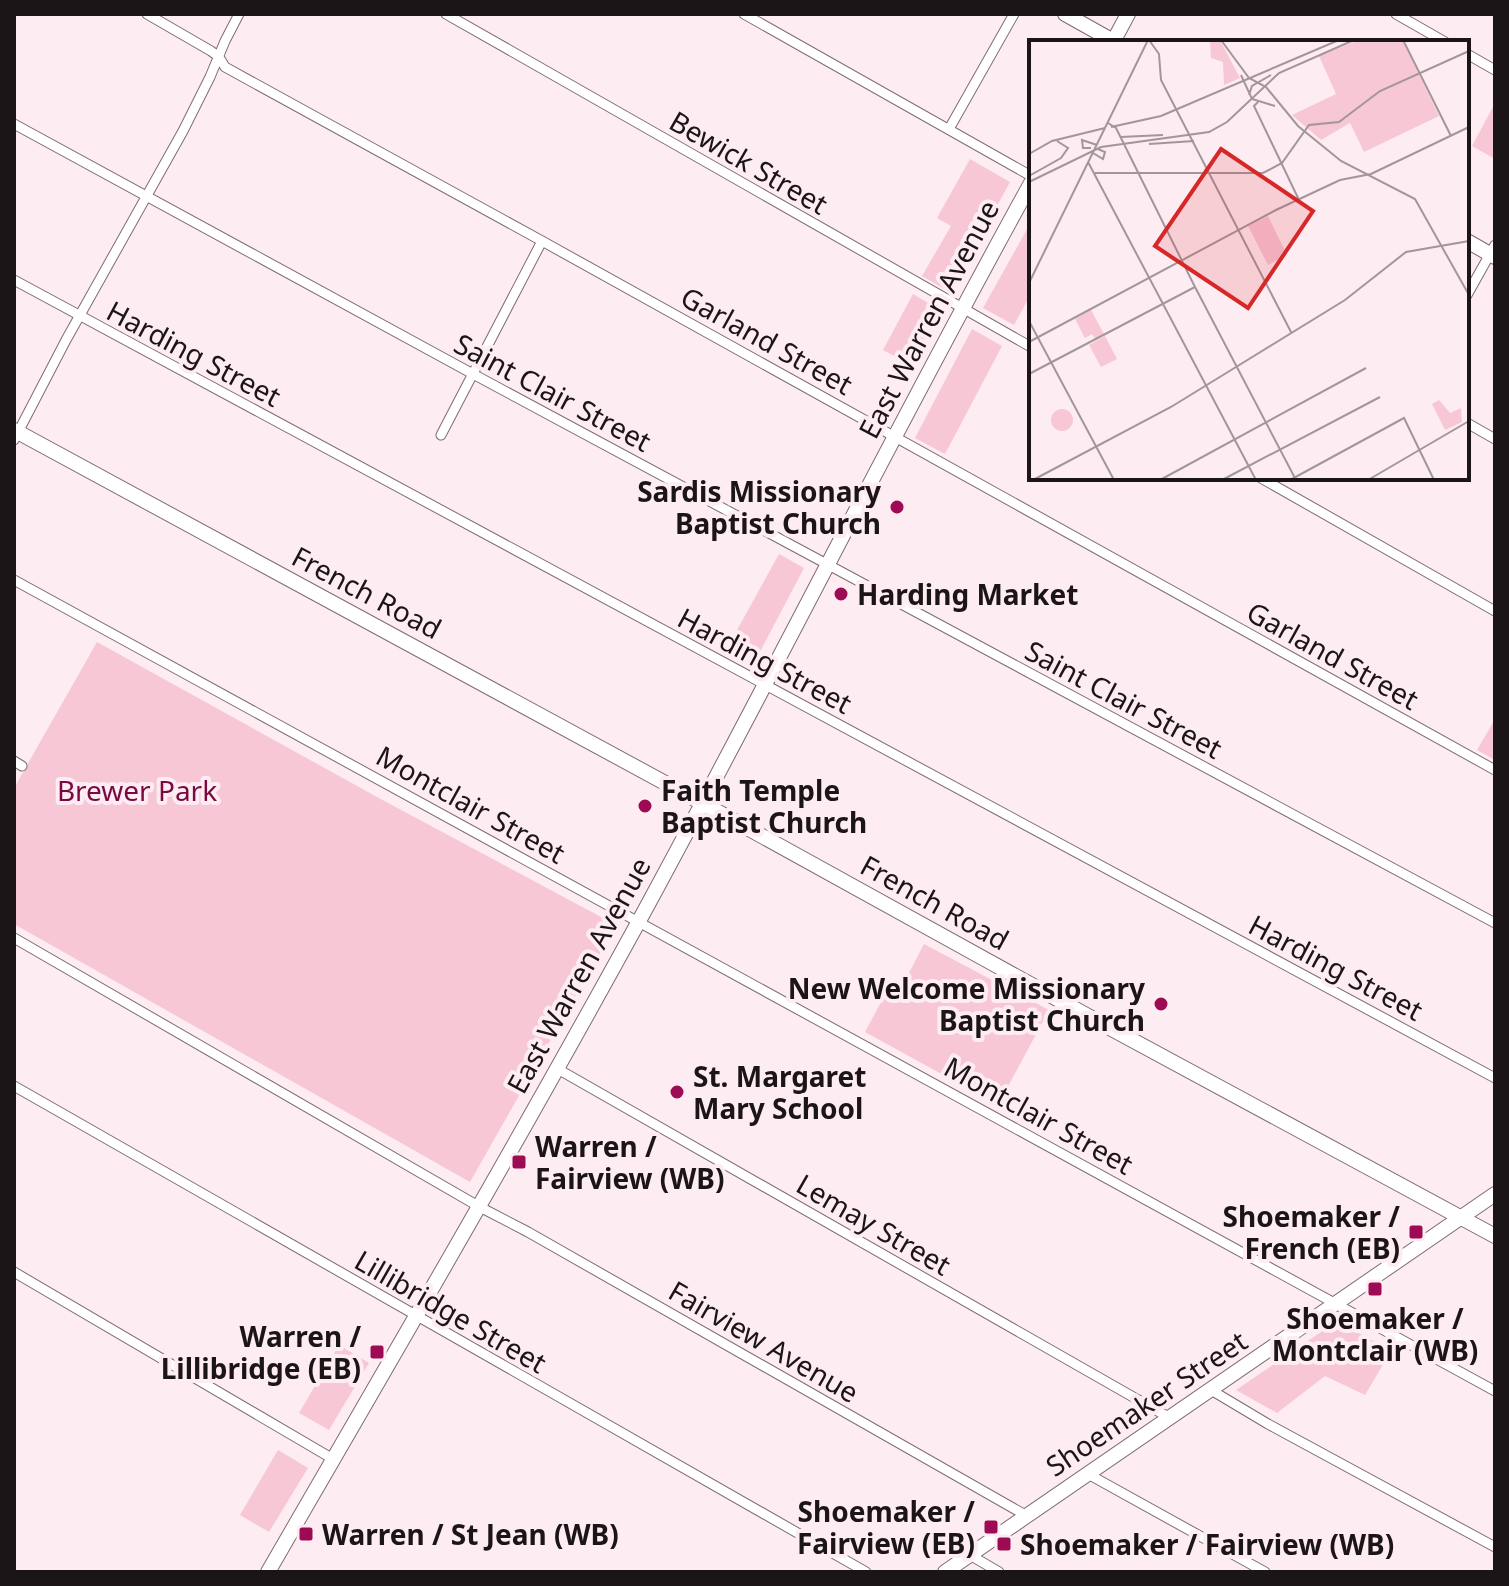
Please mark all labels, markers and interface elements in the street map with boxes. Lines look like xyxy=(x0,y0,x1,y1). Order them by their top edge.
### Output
inset map xyxy=(1029,40,1469,480)
street label: Bewick Street xyxy=(663,101,835,223)
street label: East Warren Avenue xyxy=(849,193,1007,445)
street label: Garland Street xyxy=(674,277,860,403)
street label: Harding Street xyxy=(100,291,288,415)
street label: Saint Clair Street xyxy=(448,324,658,460)
place label: Sardis Missionary Baptist Church xyxy=(637,472,881,542)
marker: Sardis Missionary Baptist Church xyxy=(888,498,906,516)
street label: French Road xyxy=(286,537,448,647)
place label: Harding Market xyxy=(857,575,1078,613)
marker: Harding Market xyxy=(832,585,850,603)
street label: Garland Street xyxy=(1240,592,1426,718)
street label: Harding Street xyxy=(671,598,859,722)
street label: Saint Clair Street xyxy=(1019,631,1229,767)
street label: Montclair Street xyxy=(370,736,572,872)
park label: Brewer Park xyxy=(57,771,217,809)
place label: Faith Temple Baptist Church xyxy=(661,771,867,841)
marker: Faith Temple Baptist Church xyxy=(636,797,654,815)
street label: French Road xyxy=(854,846,1016,958)
street label: East Warren Avenue xyxy=(497,850,659,1100)
street label: Harding Street xyxy=(1242,905,1430,1029)
place label: New Welcome Missionary Baptist Church xyxy=(788,969,1145,1039)
marker: New Welcome Missionary Baptist Church xyxy=(1152,995,1170,1013)
street label: Montclair Street xyxy=(938,1047,1140,1183)
place label: St. Margaret Mary School xyxy=(693,1057,866,1127)
marker: St. Margaret Mary School xyxy=(668,1083,686,1101)
place label: Warren / Fairview (WB) xyxy=(535,1127,724,1197)
marker: Warren / Fairview (WB) xyxy=(510,1153,528,1171)
street label: Lemay Street xyxy=(790,1165,958,1283)
place label: Shoemaker / French (EB) xyxy=(1223,1197,1400,1267)
marker: Shoemaker / French (EB) xyxy=(1407,1223,1425,1241)
street label: Lillibridge Street xyxy=(348,1241,554,1381)
street label: Fairview Avenue xyxy=(662,1271,866,1411)
marker: Shoemaker / Montclair (WB) xyxy=(1366,1280,1384,1298)
place label: Shoemaker / Montclair (WB) xyxy=(1272,1299,1478,1369)
place label: Warren / Lillibridge (EB) xyxy=(161,1317,361,1387)
street label: Shoemaker Street xyxy=(1038,1322,1254,1484)
marker: Warren / Lillibridge (EB) xyxy=(368,1343,386,1361)
place label: Shoemaker / Fairview (EB) xyxy=(797,1492,975,1562)
place label: Warren / St Jean (WB) xyxy=(322,1515,619,1553)
marker: Shoemaker / Fairview (EB) xyxy=(982,1518,1000,1536)
marker: Warren / St Jean (WB) xyxy=(297,1525,315,1543)
place label: Shoemaker / Fairview (WB) xyxy=(1020,1525,1394,1563)
marker: Shoemaker / Fairview (WB) xyxy=(995,1535,1013,1553)

